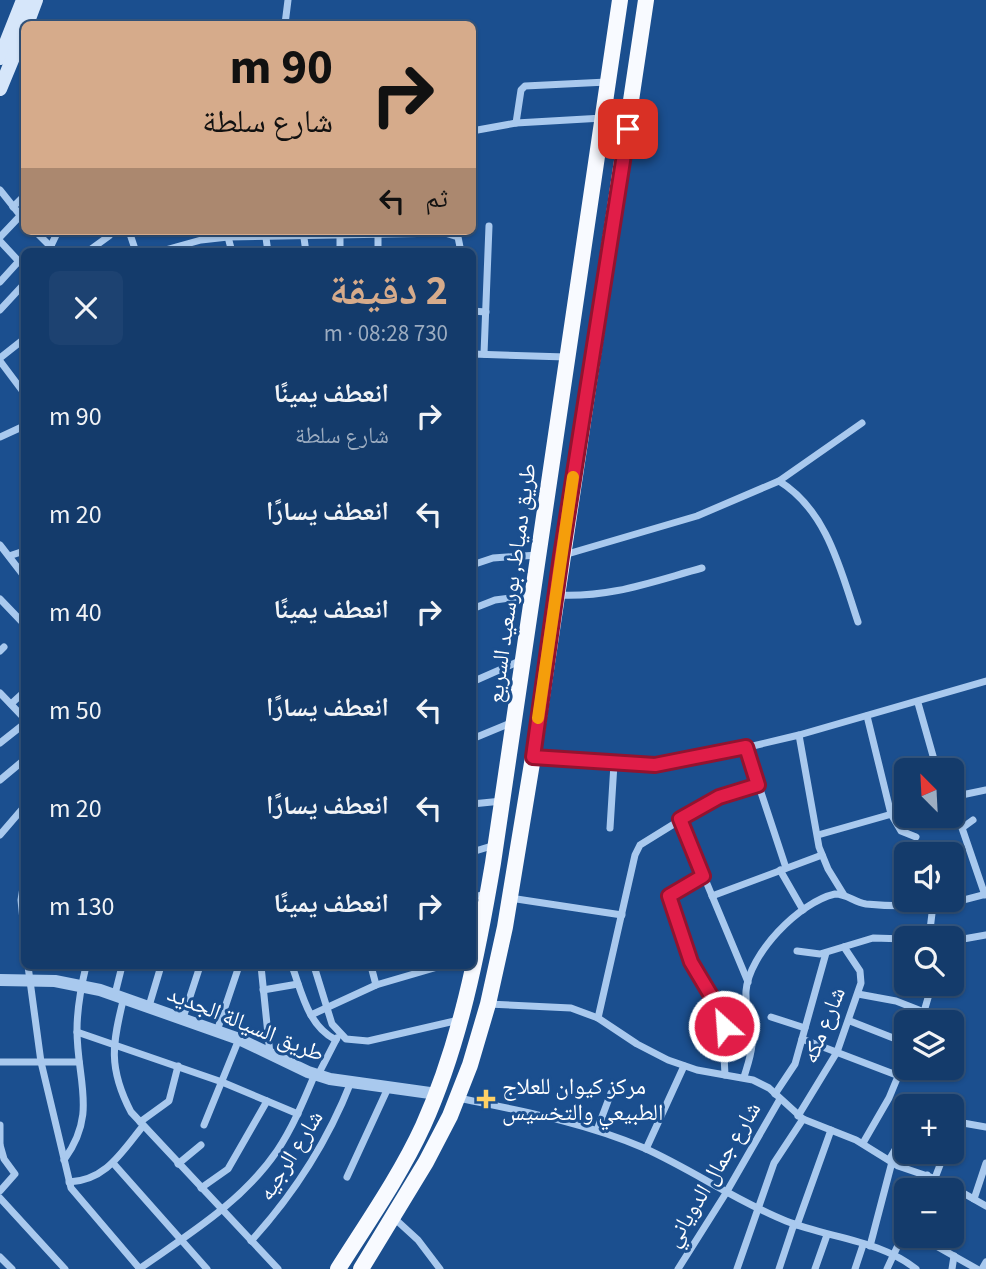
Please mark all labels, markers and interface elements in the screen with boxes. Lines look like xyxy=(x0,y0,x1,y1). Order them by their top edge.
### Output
text: 90 m xyxy=(229,33,333,103)
icon: right xyxy=(357,49,448,140)
text: شارع سلطة xyxy=(202,99,333,145)
pin xyxy=(598,99,658,159)
icon: arrive xyxy=(609,110,647,148)
text: ثم xyxy=(425,180,448,217)
icon: left xyxy=(373,182,411,220)
text: 2 دقيقة xyxy=(329,261,448,321)
button: close xyxy=(49,271,123,345)
text: 730 m · 08:28 xyxy=(324,317,448,350)
text: انعطف يمينًا xyxy=(274,375,389,412)
icon: right xyxy=(410,397,448,435)
text: 90 m xyxy=(49,398,102,435)
text: شارع سلطة xyxy=(295,419,389,452)
street label: طريق دمياط, بورسعيد السريع xyxy=(478,461,545,705)
text: انعطف يسارًا xyxy=(266,493,389,530)
icon: left xyxy=(410,495,448,533)
text: 20 m xyxy=(49,496,102,533)
text: انعطف يمينًا xyxy=(274,591,389,628)
icon: right xyxy=(410,593,448,631)
text: 40 m xyxy=(49,594,102,631)
text: انعطف يسارًا xyxy=(266,689,389,726)
icon: left xyxy=(410,691,448,729)
text: 50 m xyxy=(49,692,102,729)
north arrow xyxy=(894,758,964,828)
map controls xyxy=(894,758,964,1248)
text: انعطف يسارًا xyxy=(266,787,389,824)
icon: left xyxy=(410,789,448,827)
text: 20 m xyxy=(49,790,102,827)
button: sound xyxy=(894,842,964,912)
text: انعطف يمينًا xyxy=(274,885,389,922)
icon: right xyxy=(410,887,448,925)
text: 130 m xyxy=(49,888,115,925)
button: search xyxy=(894,926,964,996)
street label: طريق السيالة الجديد xyxy=(162,977,329,1070)
street label: شارع مكه xyxy=(793,982,854,1068)
position arrow xyxy=(687,989,761,1063)
button: layers xyxy=(894,1010,964,1080)
place label: مركز كيوان للعلاج الطبيعي والتخسيس xyxy=(502,1070,663,1131)
marker: مركز كيوان للعلاج الطبيعي والتخسيس xyxy=(476,1089,496,1109)
button: + xyxy=(894,1094,964,1164)
street label: شارع جمال الدوياني xyxy=(656,1095,770,1254)
street label: شارع الرجيه xyxy=(250,1104,331,1207)
button: − xyxy=(894,1178,964,1248)

